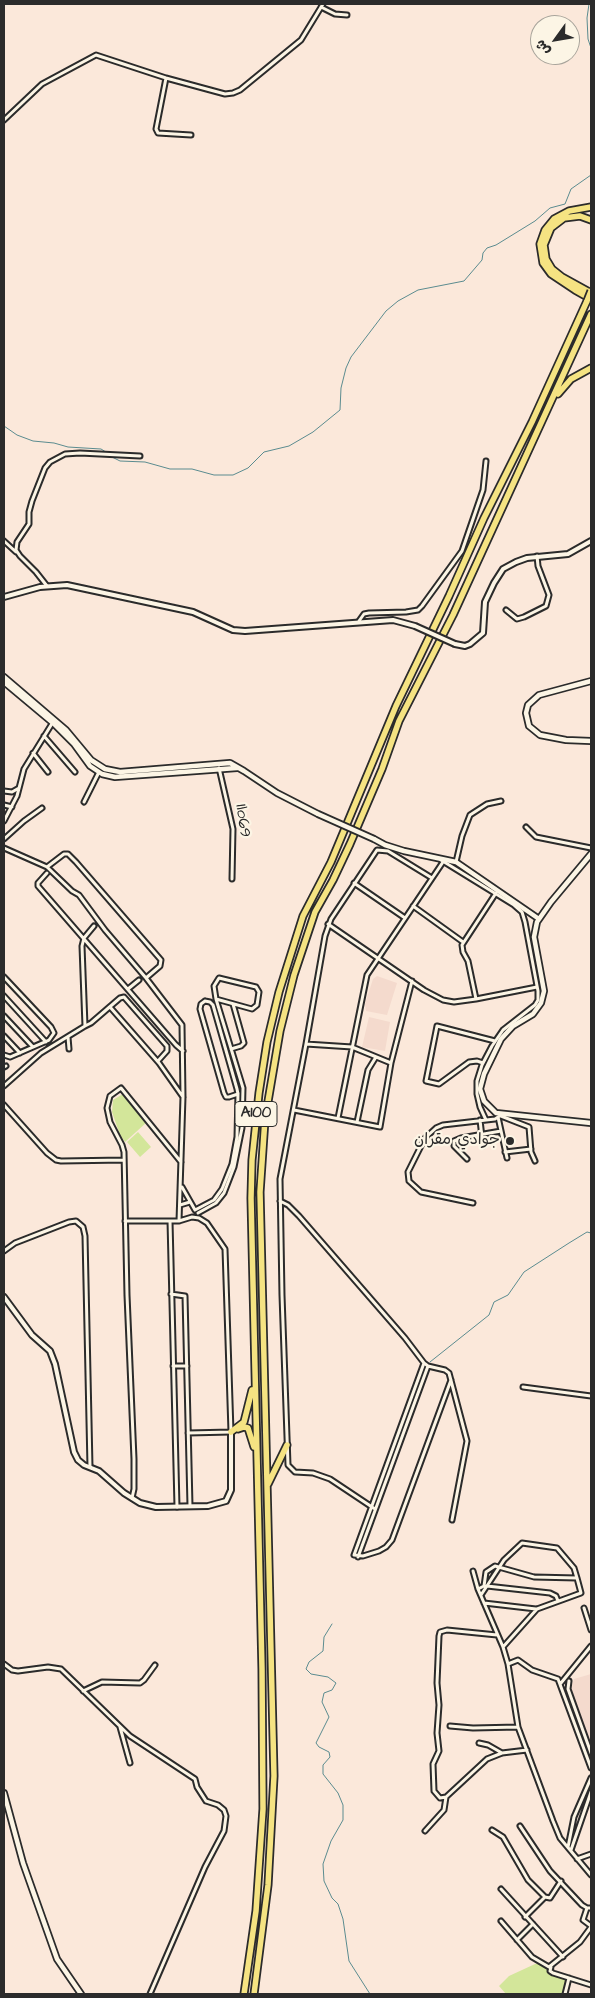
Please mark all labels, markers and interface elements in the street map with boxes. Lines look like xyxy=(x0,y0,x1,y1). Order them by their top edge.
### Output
north arrow xyxy=(530,15,580,65)
text: ش xyxy=(531,36,556,59)
street label: Ilo69 xyxy=(230,803,254,839)
road number: A100 xyxy=(235,1102,277,1126)
place label: جوادي مقران xyxy=(414,1131,500,1151)
marker: جوادي مقران xyxy=(504,1135,516,1147)

